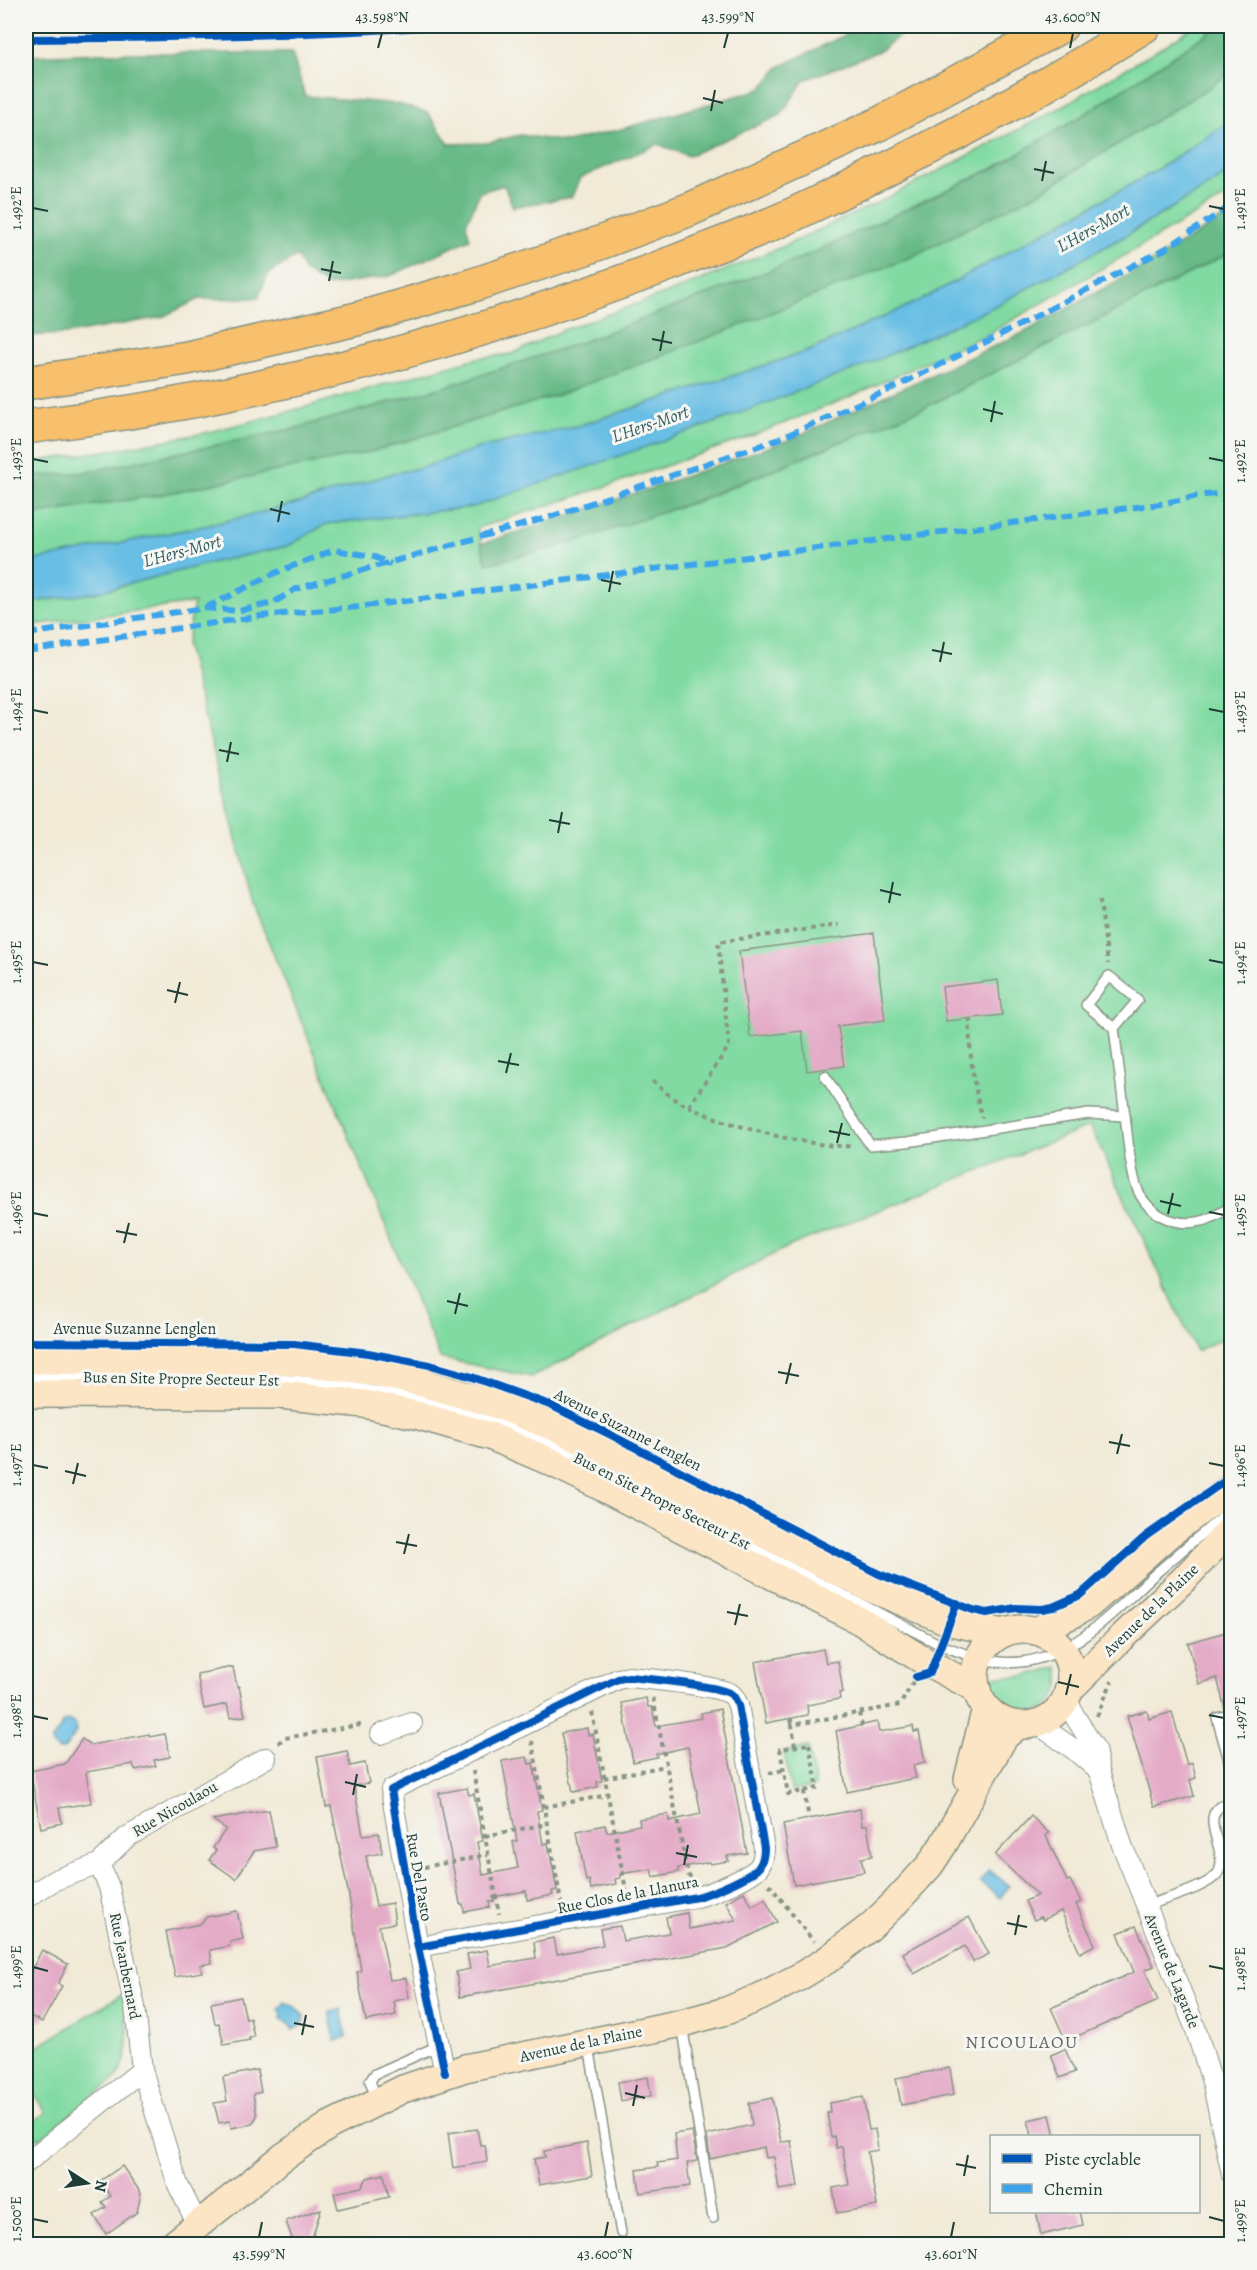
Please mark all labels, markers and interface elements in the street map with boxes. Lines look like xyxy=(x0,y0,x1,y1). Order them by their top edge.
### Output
text: 43.598°N xyxy=(355,7,409,27)
text: 43.599°N xyxy=(701,7,755,27)
text: 43.600°N xyxy=(1045,7,1101,27)
text: 1.492°E xyxy=(6,186,26,230)
text: 1.491°E xyxy=(1230,188,1250,230)
water label: L'Hers-Mort xyxy=(1052,198,1134,258)
water label: L'Hers-Mort xyxy=(608,399,692,448)
text: 1.493°E xyxy=(6,438,26,480)
text: 1.492°E xyxy=(1230,439,1250,483)
water label: L'Hers-Mort xyxy=(140,529,224,573)
text: 1.494°E xyxy=(6,688,26,732)
text: 1.493°E xyxy=(1230,691,1250,733)
text: 1.495°E xyxy=(6,940,26,984)
text: 1.494°E xyxy=(1230,941,1250,985)
text: 1.496°E xyxy=(6,1191,26,1235)
text: 1.495°E xyxy=(1230,1193,1250,1237)
street label: Avenue Suzanne Lenglen xyxy=(53,1318,217,1340)
street label: Bus en Site Propre Secteur Est xyxy=(83,1366,279,1392)
street label: Avenue Suzanne Lenglen xyxy=(550,1383,706,1477)
text: 1.497°E xyxy=(6,1443,26,1487)
text: 1.496°E xyxy=(1230,1444,1250,1488)
street label: Bus en Site Propre Secteur Est xyxy=(570,1447,754,1555)
street label: Avenue de la Plaine xyxy=(1098,1559,1204,1662)
text: 1.498°E xyxy=(6,1694,26,1738)
text: 1.497°E xyxy=(1230,1696,1250,1740)
street label: Rue Nicoulaou xyxy=(128,1775,222,1842)
street label: Rue Del Pasto xyxy=(400,1831,438,1923)
street label: Rue Clos de la Llanura xyxy=(555,1870,701,1919)
street label: Avenue de Lagarde xyxy=(1139,1909,1205,2032)
street label: Rue Jeanbernard xyxy=(104,1911,146,2022)
text: 1.499°E xyxy=(6,1945,26,1989)
text: 1.498°E xyxy=(1230,1947,1250,1991)
street label: Avenue de la Plaine xyxy=(517,2020,644,2068)
district label: NICOULAOU xyxy=(965,2030,1079,2054)
legend xyxy=(990,2135,1200,2213)
text: Piste cyclable xyxy=(1044,2147,1141,2171)
north arrow xyxy=(57,2153,117,2213)
text: Chemin xyxy=(1044,2177,1103,2201)
text: N xyxy=(89,2178,113,2194)
text: 1.500°E xyxy=(6,2196,26,2242)
text: 1.499°E xyxy=(1230,2199,1250,2243)
text: 43.599°N xyxy=(232,2244,286,2264)
text: 43.600°N xyxy=(577,2244,633,2264)
text: 43.601°N xyxy=(925,2244,978,2264)

